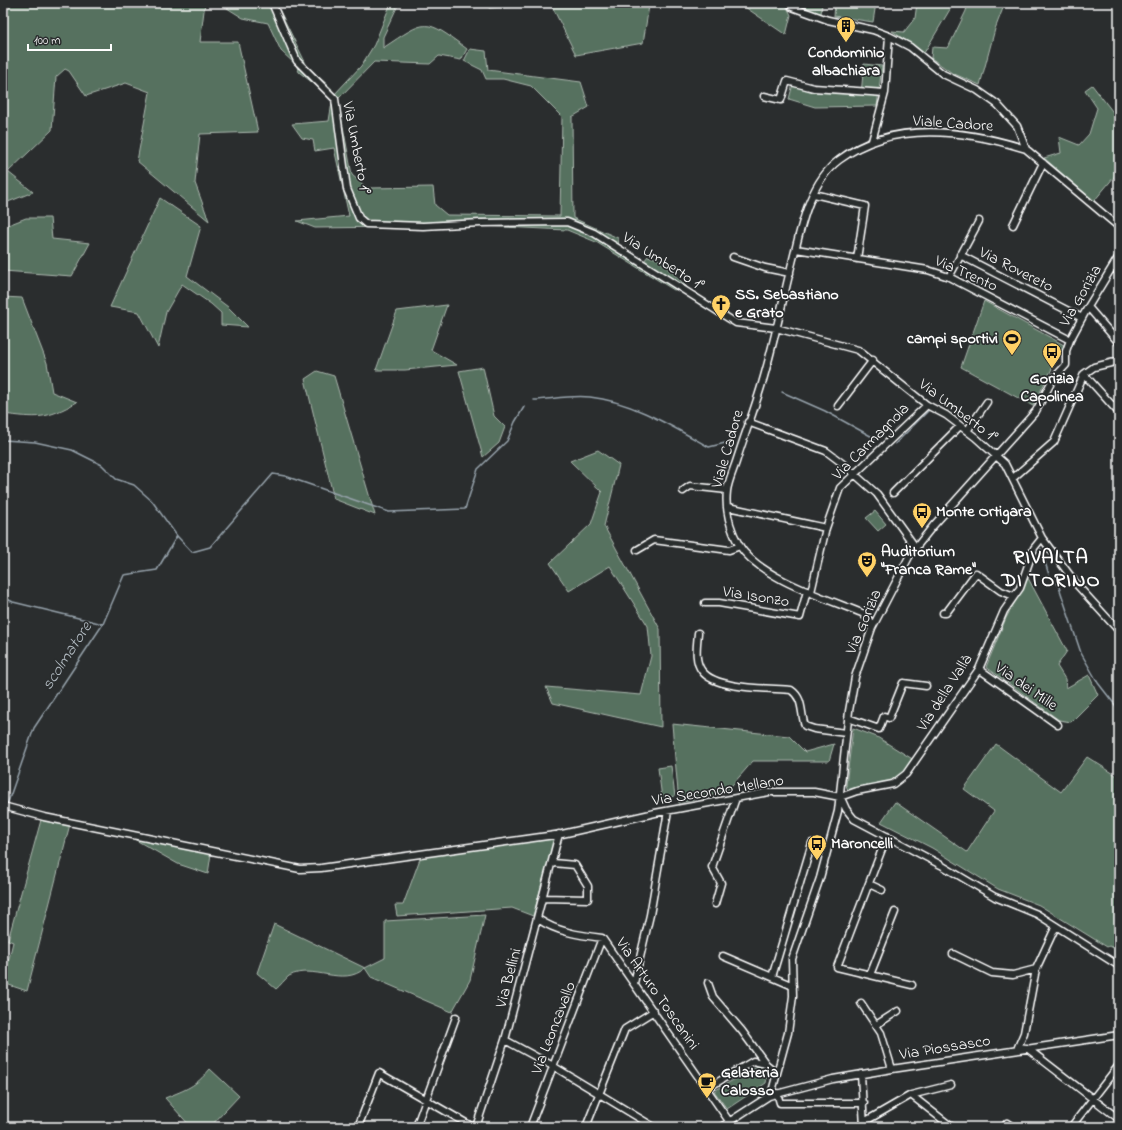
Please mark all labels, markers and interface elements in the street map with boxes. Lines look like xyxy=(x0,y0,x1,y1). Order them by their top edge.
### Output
building icon: Condominio albachiara xyxy=(835,15,857,43)
scale bar xyxy=(28,26,111,52)
text: 100 m xyxy=(34,32,61,50)
place label: Condominio albachiara xyxy=(808,41,884,83)
street label: Via Umberto 1° xyxy=(335,99,377,196)
street label: Viale Cadore xyxy=(911,109,995,139)
street label: Via Umberto 1° xyxy=(616,226,709,298)
street label: Via Rovereto xyxy=(974,241,1057,299)
street label: Via Trento xyxy=(930,249,1001,299)
street label: Via Gorizia xyxy=(1053,260,1108,332)
place label: SS. Sebastiano e Grato xyxy=(735,283,839,325)
church icon: SS. Sebastiano e Grato xyxy=(710,293,732,321)
place label: campi sportivi xyxy=(907,327,998,351)
sports icon: campi sportivi xyxy=(1001,328,1023,356)
bus stop icon: Gorizia Capolinea xyxy=(1041,341,1063,369)
place label: Gorizia Capolinea xyxy=(1020,367,1084,409)
street label: Via Umberto 1° xyxy=(912,373,1003,449)
street label: Via Carmagnola xyxy=(826,398,915,487)
street label: Viale Cadore xyxy=(705,406,751,492)
place label: Monte Ortigara xyxy=(936,500,1032,525)
bus stop icon: Monte Ortigara xyxy=(911,501,933,529)
place label: Auditorium "Franca Rame" xyxy=(880,540,976,582)
district label: RIVALTA DI TORINO xyxy=(1000,544,1101,596)
theatre icon: Auditorium "Franca Rame" xyxy=(856,550,878,578)
street label: Via Isonzo xyxy=(720,580,791,614)
street label: Via Gorizia xyxy=(839,586,888,659)
water label: scolmatore xyxy=(35,616,99,695)
street label: Via della Vallà xyxy=(911,650,979,737)
street label: Via dei Mille xyxy=(989,656,1063,718)
street label: Via Secondo Mellano xyxy=(649,769,786,813)
place label: Maroncelli xyxy=(831,832,893,856)
bus stop icon: Maroncelli xyxy=(806,833,828,861)
street label: Via Arturo Toscanini xyxy=(609,932,705,1055)
street label: Via Bellini xyxy=(489,945,528,1011)
street label: Via Leoncavallo xyxy=(525,978,583,1079)
street label: Via Piossasco xyxy=(897,1029,992,1067)
place label: Gelateria Calosso xyxy=(721,1061,779,1103)
cafe icon: Gelateria Calosso xyxy=(696,1071,718,1099)

